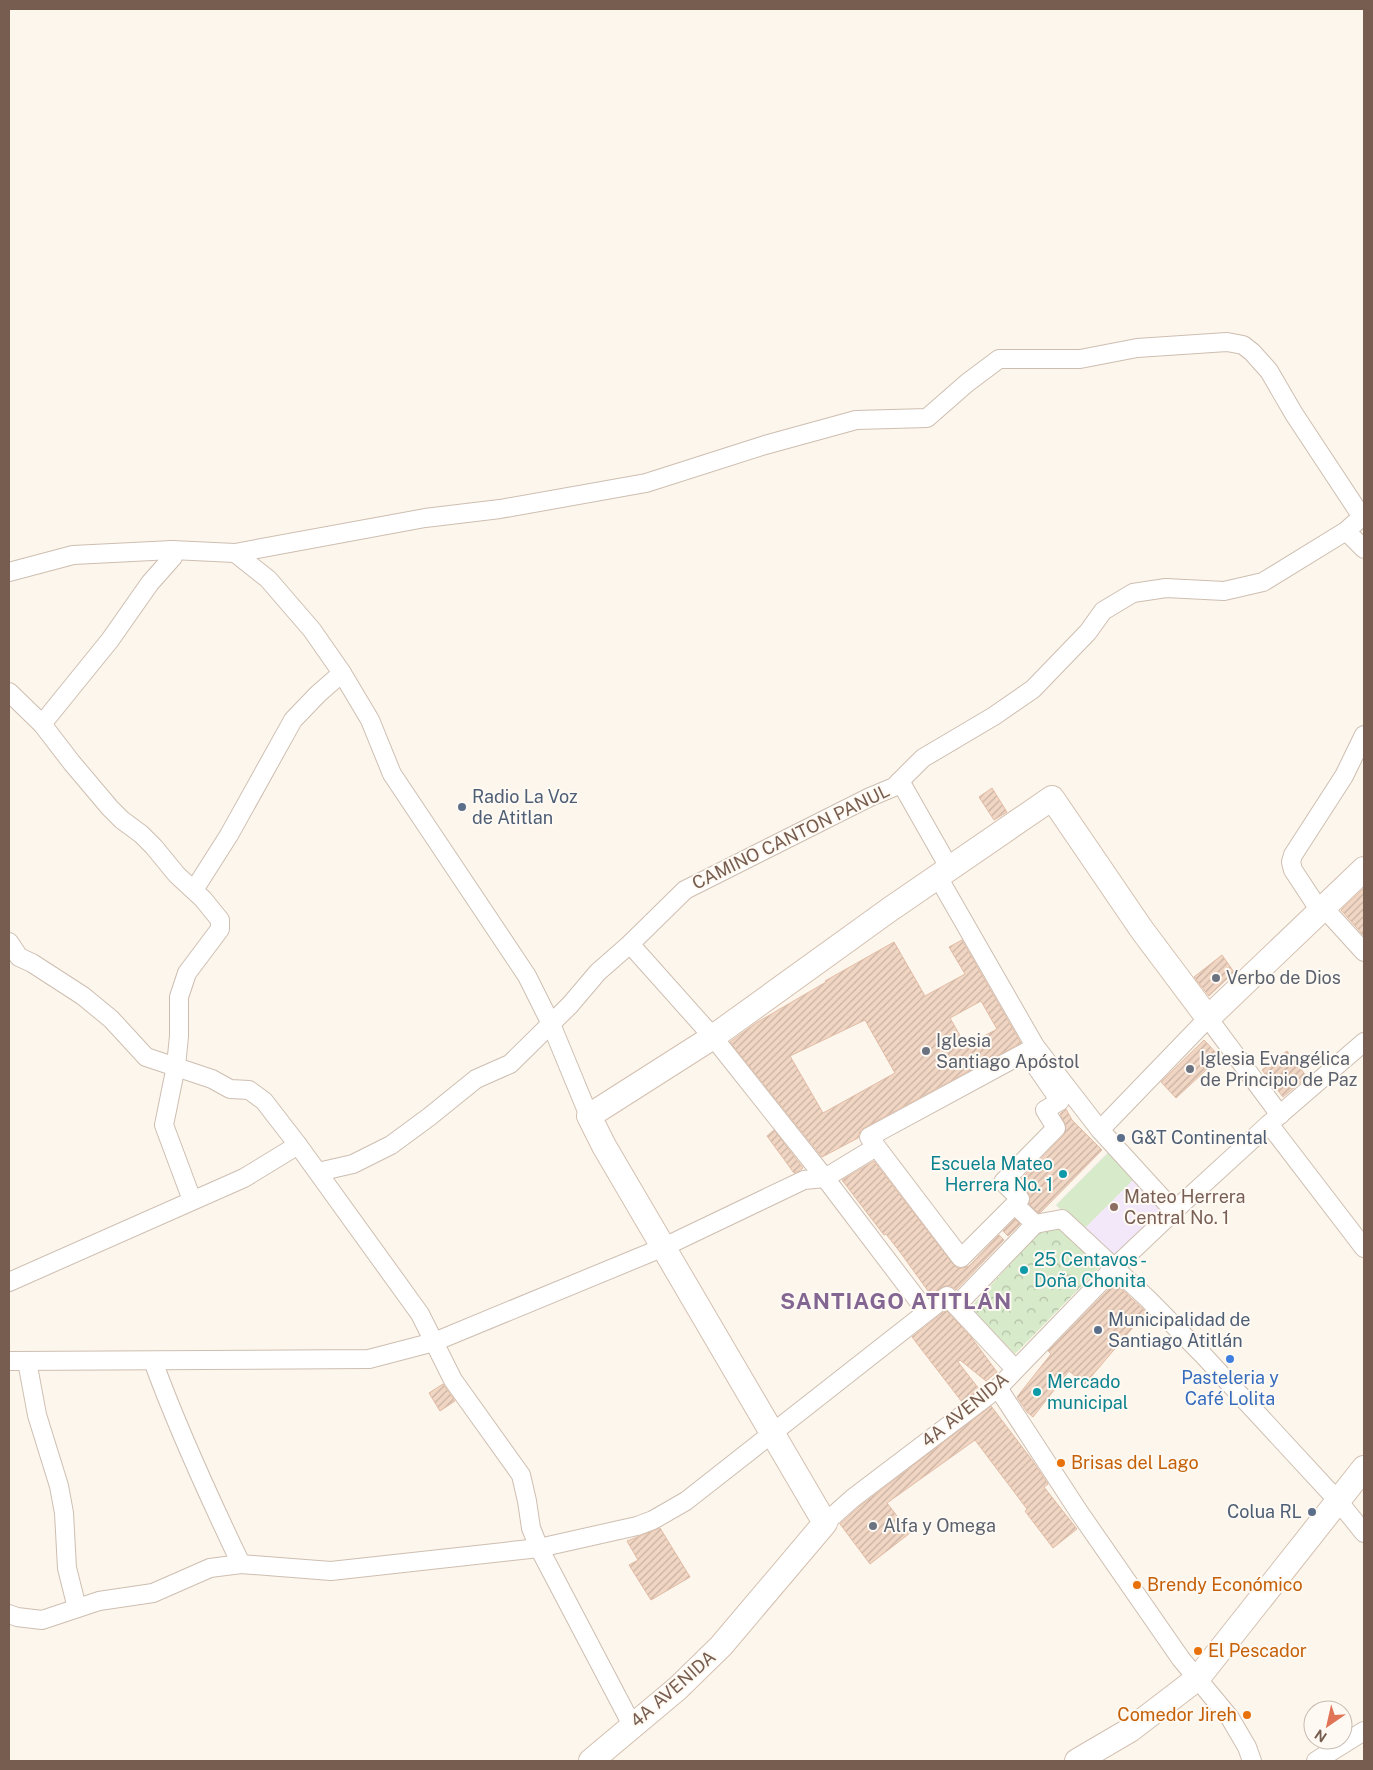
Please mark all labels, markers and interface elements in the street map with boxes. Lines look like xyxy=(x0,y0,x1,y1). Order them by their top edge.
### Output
street label: CAMINO CANTON PANUL xyxy=(689,780,893,894)
place label: Radio La Voz de Atitlan xyxy=(472,786,578,828)
marker: Radio La Voz de Atitlan xyxy=(456,801,468,813)
place label: Verbo de Dios xyxy=(1226,967,1341,988)
marker: Verbo de Dios xyxy=(1210,972,1222,984)
place label: Iglesia Santiago Apóstol xyxy=(936,1030,1080,1072)
marker: Iglesia Santiago Apóstol xyxy=(920,1045,932,1057)
place label: Iglesia Evangélica de Principio de Paz xyxy=(1200,1048,1357,1090)
marker: Iglesia Evangélica de Principio de Paz xyxy=(1184,1063,1196,1075)
place label: G&T Continental xyxy=(1131,1127,1268,1148)
marker: G&T Continental xyxy=(1115,1132,1127,1144)
place label: Escuela Mateo Herrera No. 1 xyxy=(930,1153,1053,1195)
marker: Escuela Mateo Herrera No. 1 xyxy=(1057,1168,1069,1180)
place label: Mateo Herrera Central No. 1 xyxy=(1124,1186,1246,1228)
marker: Mateo Herrera Central No. 1 xyxy=(1108,1201,1120,1213)
place label: 25 Centavos - Doña Chonita xyxy=(1034,1249,1147,1291)
marker: 25 Centavos - Doña Chonita xyxy=(1018,1264,1030,1276)
district label: SANTIAGO ATITLÁN xyxy=(780,1288,1012,1314)
place label: Municipalidad de Santiago Atitlán xyxy=(1108,1309,1250,1351)
marker: Municipalidad de Santiago Atitlán xyxy=(1092,1324,1104,1336)
marker: Pasteleria y Café Lolita xyxy=(1224,1353,1236,1365)
place label: Pasteleria y Café Lolita xyxy=(1181,1367,1279,1409)
street label: 4A AVENIDA xyxy=(917,1368,1013,1451)
place label: Mercado municipal xyxy=(1047,1371,1128,1413)
marker: Mercado municipal xyxy=(1031,1386,1043,1398)
place label: Brisas del Lago xyxy=(1071,1452,1199,1473)
marker: Brisas del Lago xyxy=(1055,1457,1067,1469)
place label: Colua RL xyxy=(1227,1501,1302,1522)
marker: Colua RL xyxy=(1306,1506,1318,1518)
place label: Alfa y Omega xyxy=(883,1515,996,1536)
marker: Alfa y Omega xyxy=(867,1520,879,1532)
place label: Brendy Económico xyxy=(1147,1574,1303,1595)
marker: Brendy Económico xyxy=(1131,1579,1143,1591)
place label: El Pescador xyxy=(1208,1640,1307,1661)
marker: El Pescador xyxy=(1192,1645,1204,1657)
street label: 4A AVENIDA xyxy=(626,1646,720,1731)
north arrow xyxy=(1303,1700,1353,1750)
place label: Comedor Jireh xyxy=(1117,1704,1237,1725)
marker: Comedor Jireh xyxy=(1241,1709,1253,1721)
text: N xyxy=(1312,1726,1330,1745)

